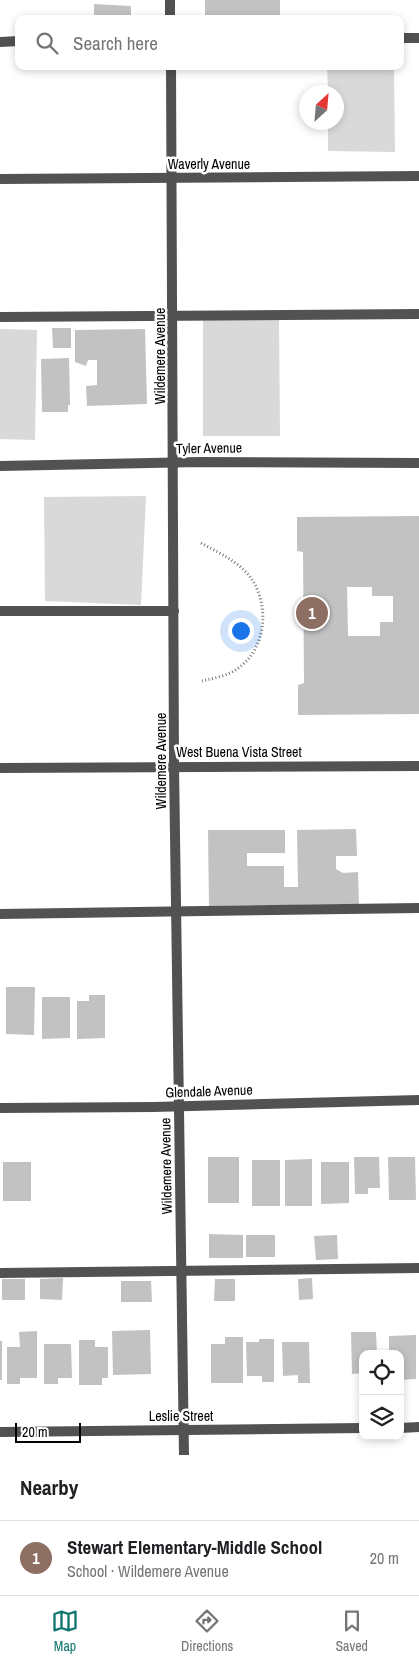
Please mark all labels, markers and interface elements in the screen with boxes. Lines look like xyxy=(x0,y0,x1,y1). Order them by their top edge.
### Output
search box xyxy=(15,15,404,70)
icon: search xyxy=(33,29,61,57)
text: Search here xyxy=(73,30,158,56)
north arrow xyxy=(299,85,344,130)
street label: Waverly Avenue xyxy=(168,155,250,173)
street label: Wildemere Avenue xyxy=(151,308,169,404)
street label: Tyler Avenue xyxy=(176,438,242,458)
pin: 1 xyxy=(296,594,328,632)
your location xyxy=(228,618,254,644)
street label: Wildemere Avenue xyxy=(152,713,170,809)
street label: West Buena Vista Street xyxy=(176,743,302,761)
street label: Glendale Avenue xyxy=(165,1080,253,1102)
street label: Wildemere Avenue xyxy=(156,1117,176,1215)
map controls xyxy=(359,1350,404,1440)
button: locate xyxy=(359,1350,404,1395)
button: layers xyxy=(359,1395,404,1440)
street label: Leslie Street xyxy=(149,1407,213,1425)
scale bar xyxy=(15,1420,81,1443)
text: 20 m xyxy=(22,1423,48,1441)
text: Nearby xyxy=(20,1473,78,1502)
text: Stewart Elementary-Middle School xyxy=(67,1534,322,1560)
text: 1 xyxy=(32,1547,40,1569)
text: 20 m xyxy=(370,1547,399,1569)
text: School · Wildemere Avenue xyxy=(67,1560,229,1582)
tab: Map xyxy=(51,1607,79,1655)
tab: Directions xyxy=(181,1607,233,1655)
tab: Saved xyxy=(335,1607,368,1655)

